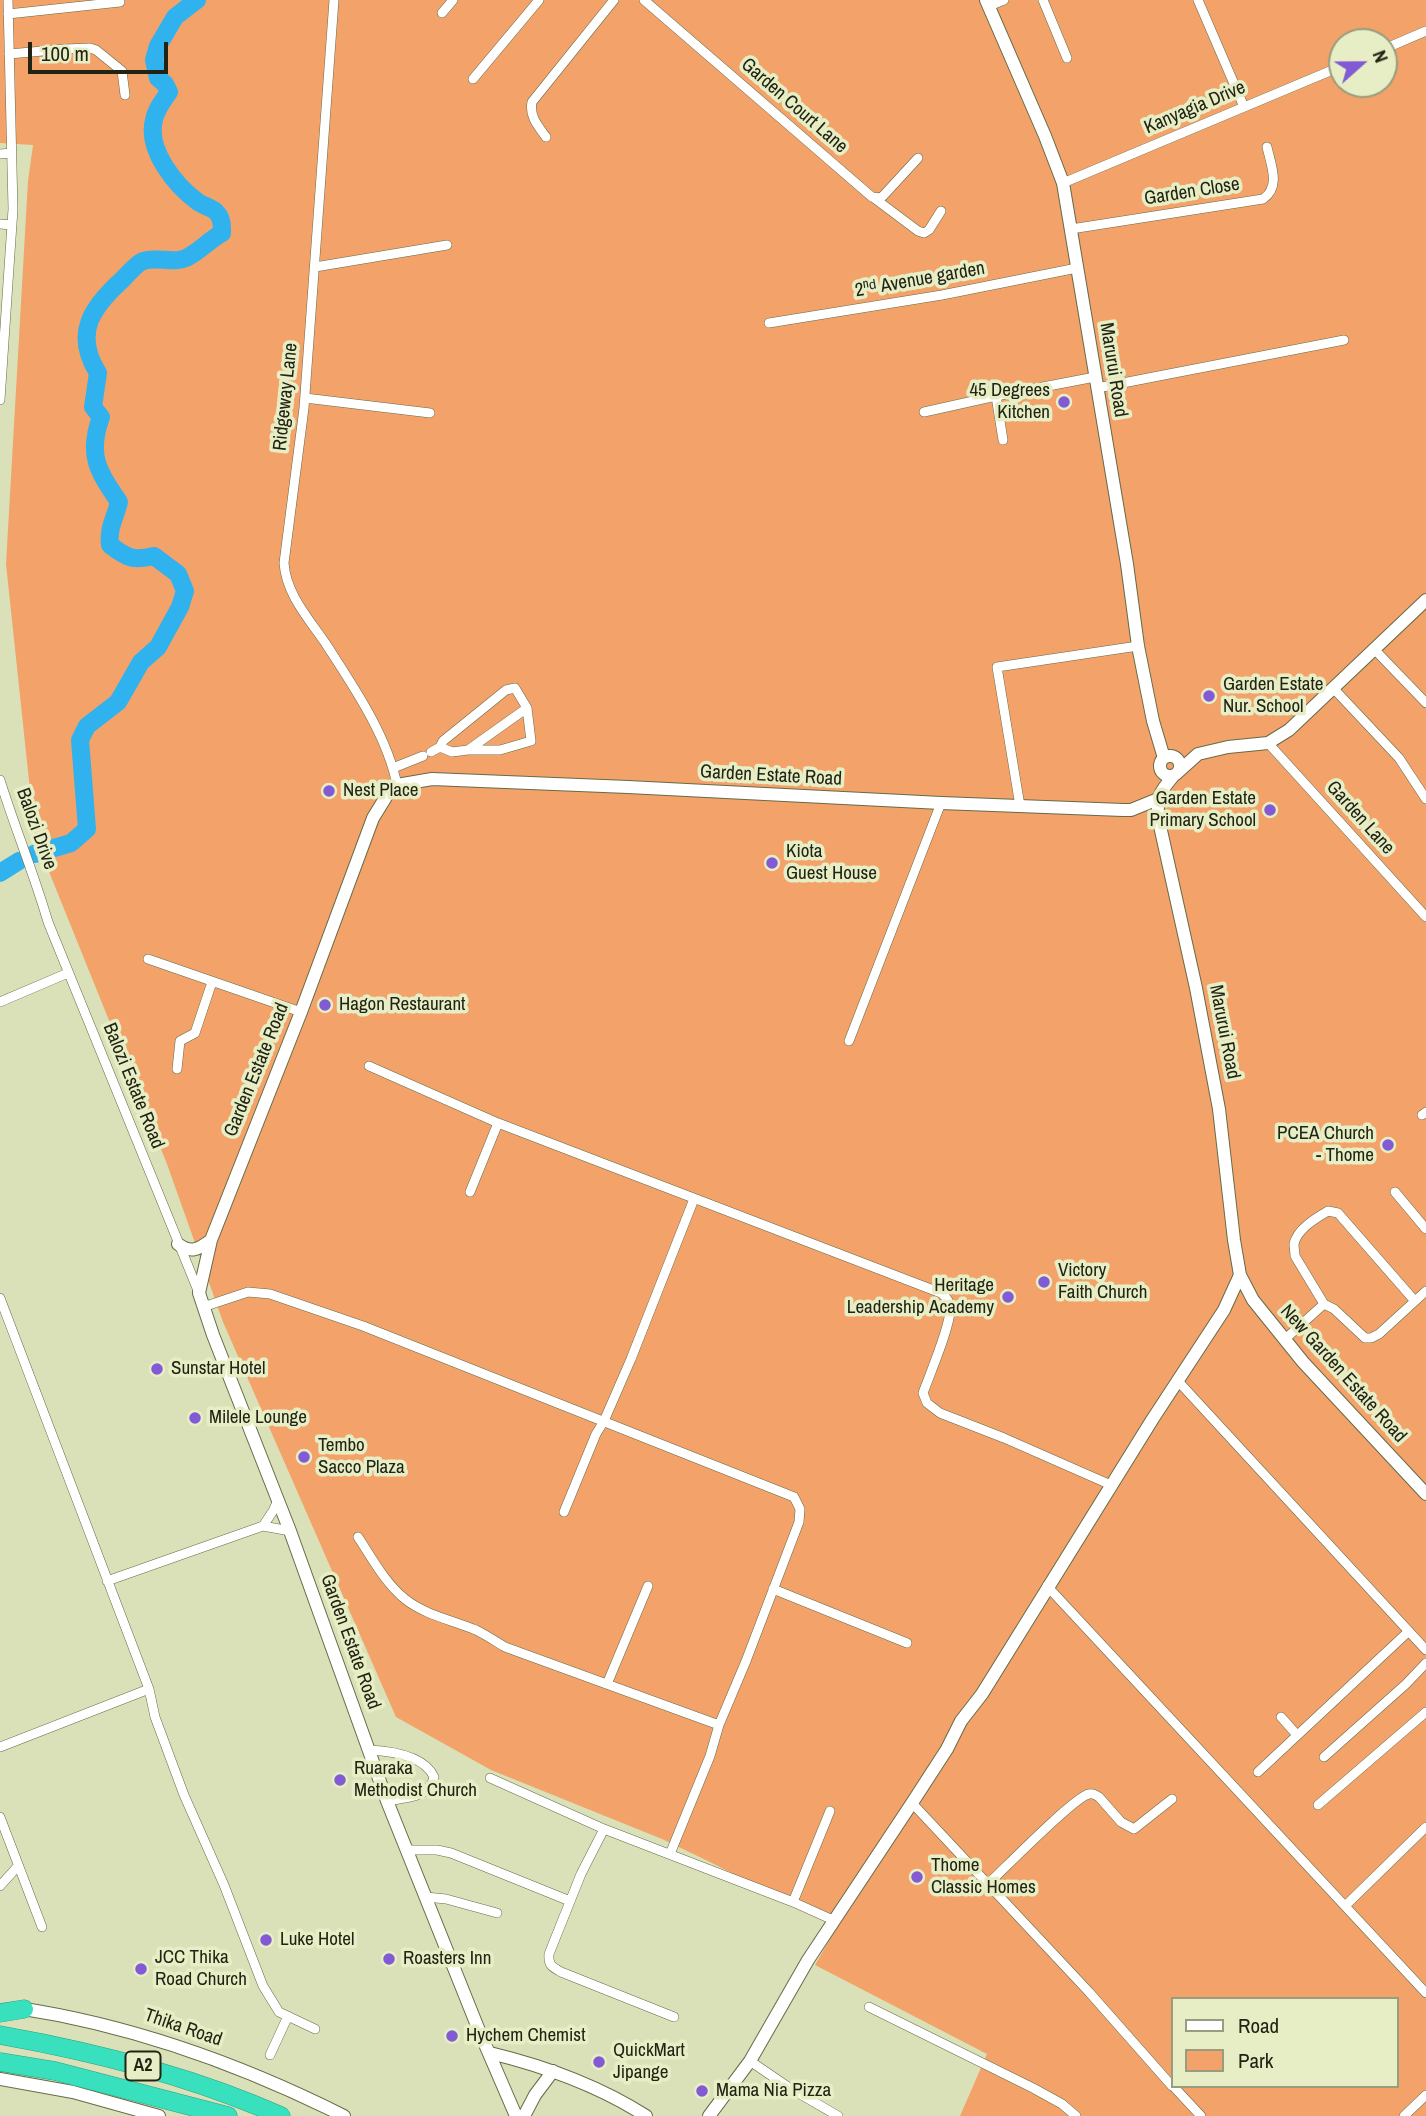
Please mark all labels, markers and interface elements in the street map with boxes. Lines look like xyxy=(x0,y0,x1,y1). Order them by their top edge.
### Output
scale bar xyxy=(32,28,172,72)
north arrow xyxy=(1328,28,1398,98)
text: 100 m xyxy=(41,39,89,68)
text: N xyxy=(1367,46,1395,66)
street label: Garden Court Lane xyxy=(736,54,852,158)
street label: Kanyagia Drive xyxy=(1141,77,1249,139)
street label: Garden Close xyxy=(1143,173,1241,211)
street label: 2ⁿᵈ Avenue garden xyxy=(853,257,987,303)
street label: Marurui Road xyxy=(1094,321,1132,419)
street label: Ridgeway Lane xyxy=(269,342,303,452)
place label: 45 Degrees Kitchen xyxy=(969,380,1050,424)
marker: 45 Degrees Kitchen xyxy=(1056,394,1072,410)
place label: Garden Estate Nur. School xyxy=(1223,674,1323,718)
marker: Garden Estate Nur. School xyxy=(1201,688,1217,704)
street label: Garden Estate Road xyxy=(699,761,843,791)
street label: Garden Lane xyxy=(1321,777,1399,859)
place label: Nest Place xyxy=(343,780,418,802)
marker: Nest Place xyxy=(321,783,337,799)
street label: Balozi Drive xyxy=(11,785,61,873)
place label: Garden Estate Primary School xyxy=(1150,788,1256,832)
marker: Garden Estate Primary School xyxy=(1262,802,1278,818)
place label: Kiota Guest House xyxy=(786,841,877,885)
marker: Kiota Guest House xyxy=(764,855,780,871)
street label: Marurui Road xyxy=(1204,983,1244,1081)
place label: Hagon Restaurant xyxy=(339,994,465,1016)
marker: Hagon Restaurant xyxy=(317,997,333,1013)
street label: Garden Estate Road xyxy=(220,1000,294,1140)
street label: Balozi Estate Road xyxy=(97,1020,169,1152)
place label: PCEA Church - Thome xyxy=(1277,1123,1374,1167)
marker: PCEA Church - Thome xyxy=(1380,1137,1396,1153)
place label: Victory Faith Church xyxy=(1058,1260,1147,1304)
marker: Victory Faith Church xyxy=(1036,1274,1052,1290)
place label: Heritage Leadership Academy xyxy=(847,1275,994,1319)
marker: Heritage Leadership Academy xyxy=(1000,1289,1016,1305)
street label: New Garden Estate Road xyxy=(1275,1300,1411,1448)
place label: Sunstar Hotel xyxy=(171,1358,265,1380)
marker: Sunstar Hotel xyxy=(149,1361,165,1377)
place label: Milele Lounge xyxy=(209,1407,307,1429)
marker: Milele Lounge xyxy=(187,1410,203,1426)
place label: Tembo Sacco Plaza xyxy=(318,1435,405,1479)
marker: Tembo Sacco Plaza xyxy=(296,1449,312,1465)
street label: Garden Estate Road xyxy=(315,1571,385,1713)
place label: Ruaraka Methodist Church xyxy=(354,1758,477,1802)
marker: Ruaraka Methodist Church xyxy=(332,1772,348,1788)
place label: Thome Classic Homes xyxy=(931,1855,1036,1899)
marker: Thome Classic Homes xyxy=(909,1869,925,1885)
place label: Luke Hotel xyxy=(280,1929,354,1951)
marker: Luke Hotel xyxy=(258,1932,274,1948)
place label: JCC Thika Road Church xyxy=(155,1947,247,1991)
place label: Roasters Inn xyxy=(403,1948,491,1970)
marker: Roasters Inn xyxy=(381,1951,397,1967)
marker: JCC Thika Road Church xyxy=(133,1961,149,1977)
legend xyxy=(1170,1997,1398,2088)
street label: Thika Road xyxy=(141,2004,225,2052)
text: Road xyxy=(1238,2011,1279,2040)
place label: Hychem Chemist xyxy=(466,2025,585,2047)
marker: Hychem Chemist xyxy=(444,2028,460,2044)
place label: QuickMart Jipange xyxy=(613,2040,685,2084)
text: Park xyxy=(1238,2046,1273,2075)
road number: A2 xyxy=(125,2052,160,2080)
marker: QuickMart Jipange xyxy=(591,2054,607,2070)
place label: Mama Nia Pizza xyxy=(716,2080,831,2102)
marker: Mama Nia Pizza xyxy=(694,2083,710,2099)

